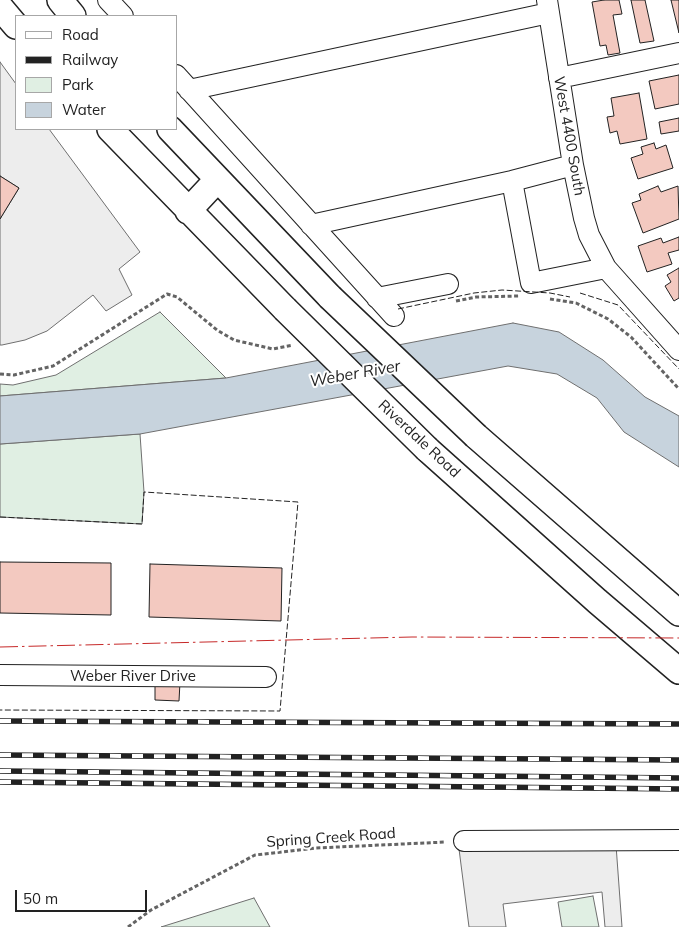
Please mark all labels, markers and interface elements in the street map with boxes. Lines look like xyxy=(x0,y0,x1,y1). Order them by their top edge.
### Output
legend xyxy=(15,15,178,130)
text: Road xyxy=(62,25,99,44)
text: Railway xyxy=(62,50,118,69)
text: Park xyxy=(62,75,94,94)
street label: West 4400 South xyxy=(550,75,588,197)
text: Water xyxy=(62,100,106,119)
water label: Weber River xyxy=(308,357,402,391)
street label: Riverdale Road xyxy=(374,396,464,482)
street label: Weber River Drive xyxy=(70,667,196,685)
street label: Spring Creek Road xyxy=(266,825,396,851)
scale bar xyxy=(18,880,150,912)
text: 50 m xyxy=(23,889,58,908)

